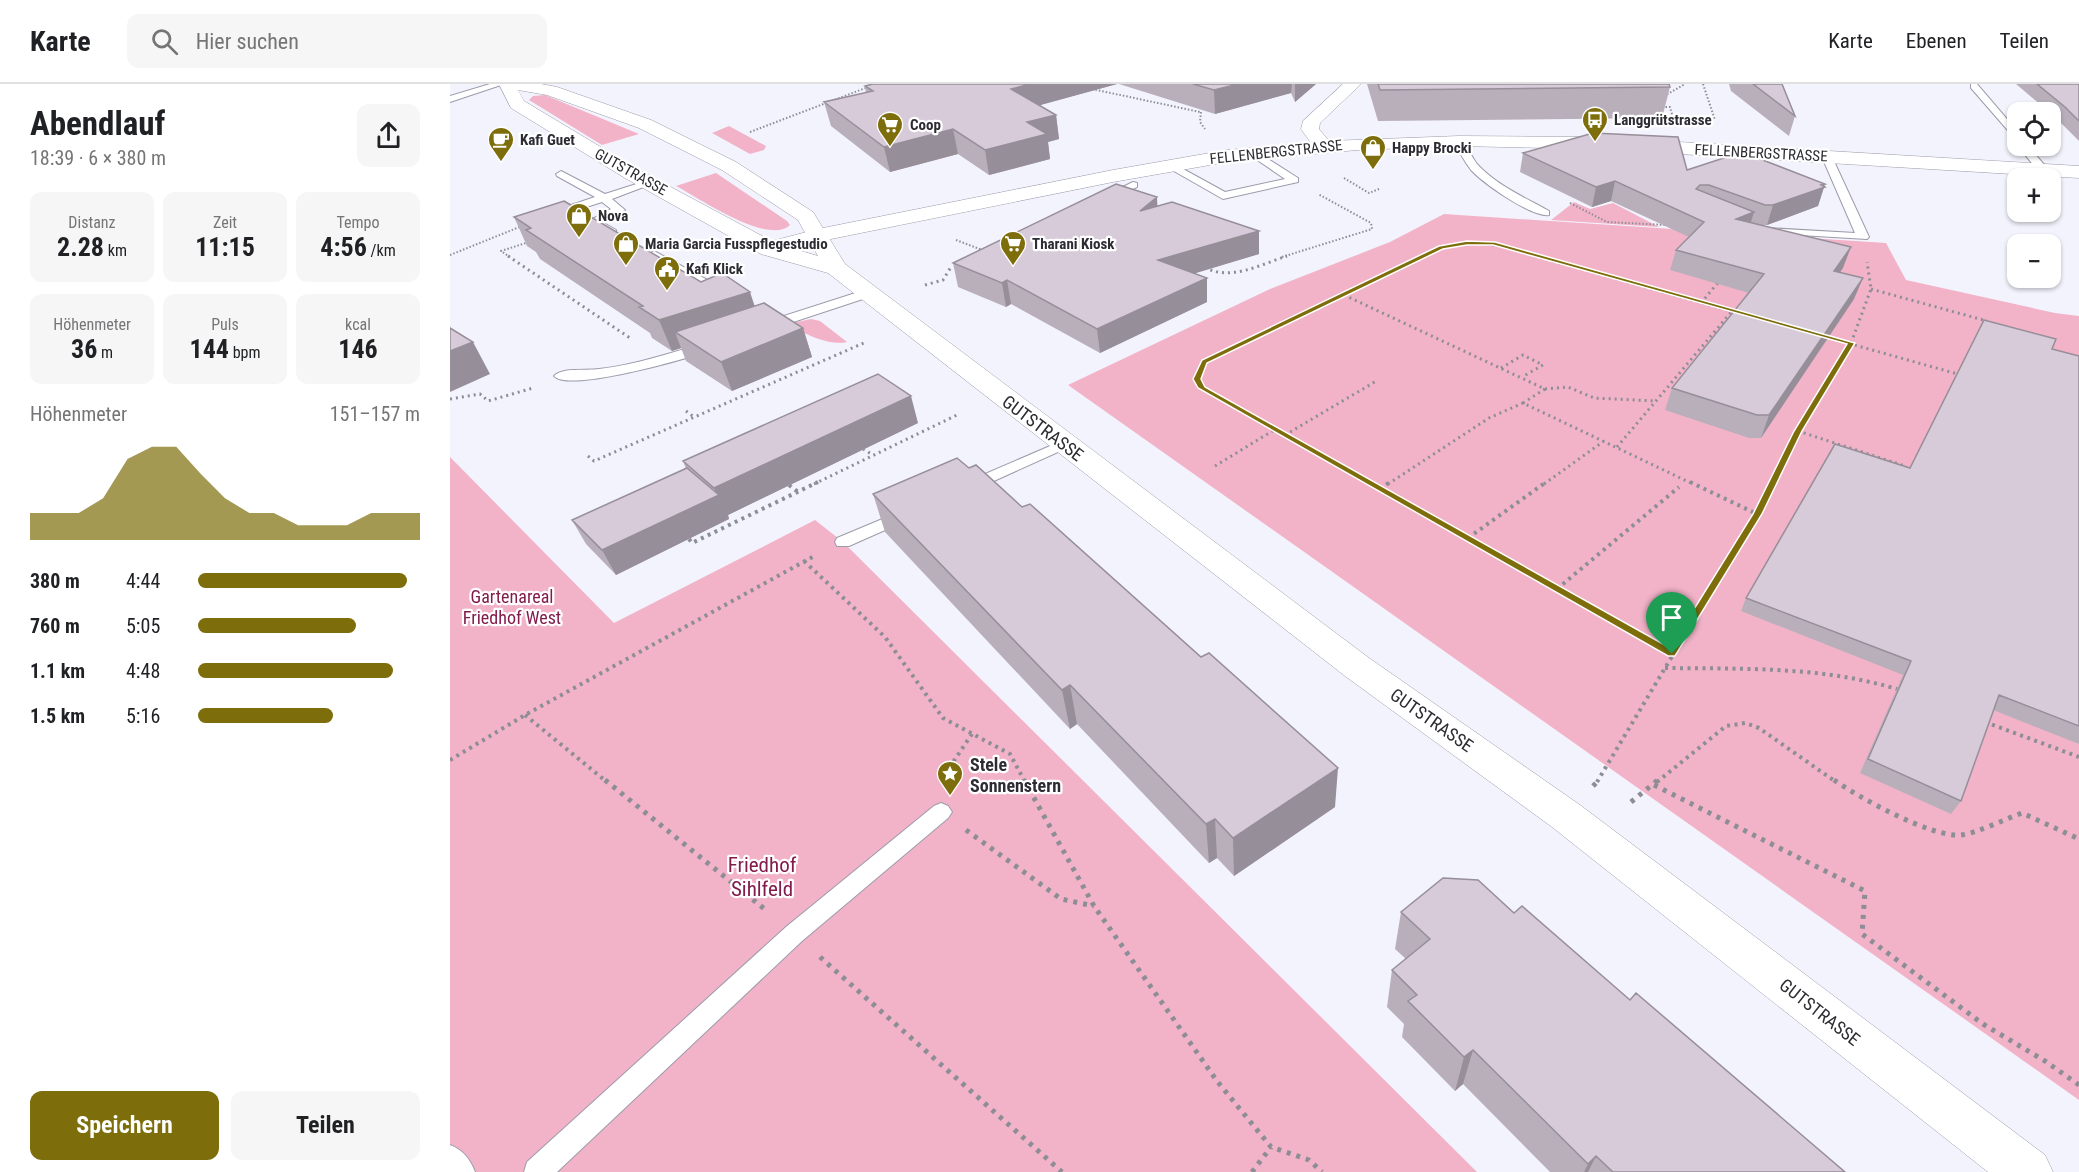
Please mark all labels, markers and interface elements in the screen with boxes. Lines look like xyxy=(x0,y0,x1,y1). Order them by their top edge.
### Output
search box xyxy=(127,14,547,68)
text: Karte xyxy=(30,25,91,58)
icon: search xyxy=(148,25,181,58)
text: Hier suchen xyxy=(196,29,299,54)
text: Karte xyxy=(1828,29,1873,53)
text: Ebenen xyxy=(1906,29,1967,53)
text: Teilen xyxy=(2000,29,2049,53)
map controls xyxy=(2007,102,2061,288)
button: locate xyxy=(2007,102,2061,156)
text: Abendlauf xyxy=(30,104,165,143)
button: share xyxy=(357,104,420,167)
bus stop icon: Langgrütstrasse xyxy=(1580,105,1610,143)
supermarket icon: Coop xyxy=(875,110,905,148)
place label: Langgrütstrasse xyxy=(1614,111,1712,129)
place label: Coop xyxy=(910,116,941,134)
cafe icon: Kafi Guet xyxy=(486,125,516,163)
place label: Kafi Guet xyxy=(520,131,575,149)
shop icon: Happy Brocki xyxy=(1358,133,1388,171)
street label: FELLENBERGSTRASSE xyxy=(1209,136,1343,168)
place label: Happy Brocki xyxy=(1392,139,1472,157)
street label: FELLENBERGSTRASSE xyxy=(1694,141,1828,165)
street label: GUTSTRASSE xyxy=(592,145,670,199)
text: 18:39 · 6 × 380 m xyxy=(30,146,166,170)
button: + xyxy=(2007,168,2061,222)
shop icon: Nova xyxy=(564,201,594,239)
place label: Nova xyxy=(598,207,628,225)
text: Distanz xyxy=(68,213,116,232)
text: Zeit xyxy=(213,213,237,232)
text: Tempo xyxy=(336,213,380,232)
shop icon: Maria Garcia Fusspflegestudio xyxy=(611,229,641,267)
supermarket icon: Tharani Kiosk xyxy=(998,229,1028,267)
text: 2.28 xyxy=(57,232,104,262)
text: 11:15 xyxy=(195,232,255,262)
text: 4:56 xyxy=(320,232,367,262)
button: − xyxy=(2007,234,2061,288)
place label: Maria Garcia Fusspflegestudio xyxy=(645,235,828,253)
place label: Tharani Kiosk xyxy=(1032,235,1115,253)
text: km xyxy=(104,241,127,260)
text: /km xyxy=(367,241,396,260)
public building icon: Kafi Klick xyxy=(652,254,682,292)
place label: Kafi Klick xyxy=(686,260,744,278)
text: Höhenmeter xyxy=(53,315,131,334)
text: Puls xyxy=(211,315,239,334)
text: kcal xyxy=(345,315,371,334)
text: 36 xyxy=(71,334,97,364)
text: 144 xyxy=(190,334,229,364)
text: 146 xyxy=(338,334,378,364)
text: m xyxy=(97,343,113,362)
text: bpm xyxy=(229,343,260,362)
street label: GUTSTRASSE xyxy=(998,391,1088,465)
text: Höhenmeter xyxy=(30,402,127,426)
text: 151–157 m xyxy=(330,402,420,426)
text: 380 m xyxy=(30,569,80,593)
text: 4:44 xyxy=(126,569,160,593)
park label: Gartenareal Friedhof West xyxy=(463,586,561,628)
pin xyxy=(1646,592,1697,654)
icon: arrive xyxy=(1655,601,1688,634)
text: 760 m xyxy=(30,614,80,638)
text: 5:05 xyxy=(126,614,160,638)
text: 1.1 km xyxy=(30,659,85,683)
text: 4:48 xyxy=(126,659,160,683)
street label: GUTSTRASSE xyxy=(1387,684,1477,756)
text: 1.5 km xyxy=(30,704,85,728)
text: 5:16 xyxy=(126,704,160,728)
place label: Stele Sonnenstern xyxy=(970,754,1061,796)
place icon: Stele Sonnenstern xyxy=(935,759,965,797)
park label: Friedhof Sihlfeld xyxy=(728,853,797,901)
street label: GUTSTRASSE xyxy=(1776,974,1864,1050)
button: Speichern xyxy=(30,1091,219,1160)
button: Teilen xyxy=(231,1091,420,1160)

